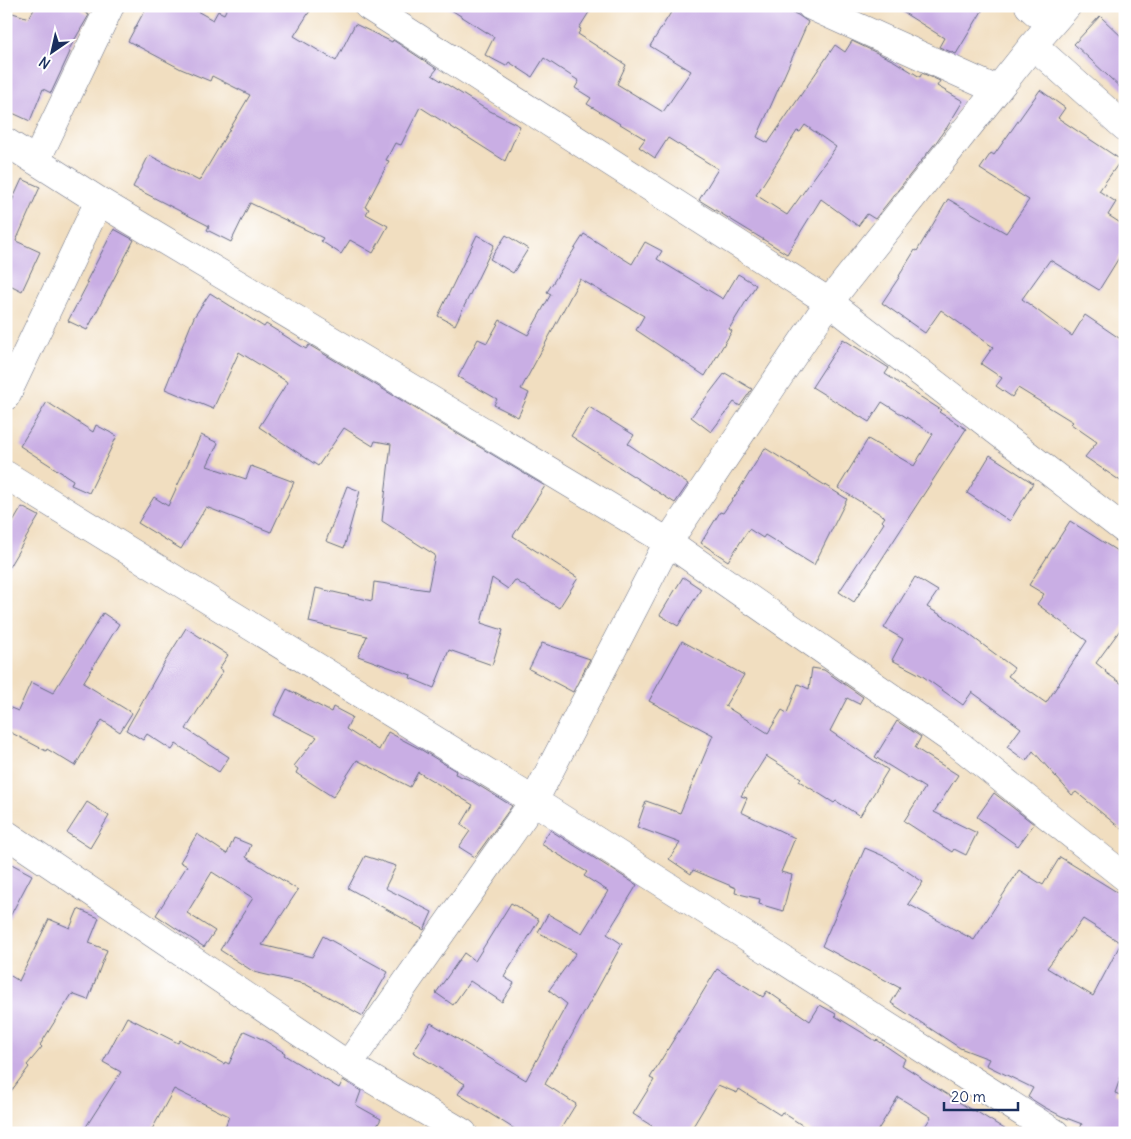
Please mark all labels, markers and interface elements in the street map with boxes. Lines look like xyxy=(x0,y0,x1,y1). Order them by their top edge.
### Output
north arrow xyxy=(28,28,78,78)
text: N xyxy=(36,53,54,73)
scale bar xyxy=(944,1079,1017,1111)
text: 20 m xyxy=(951,1087,986,1106)

